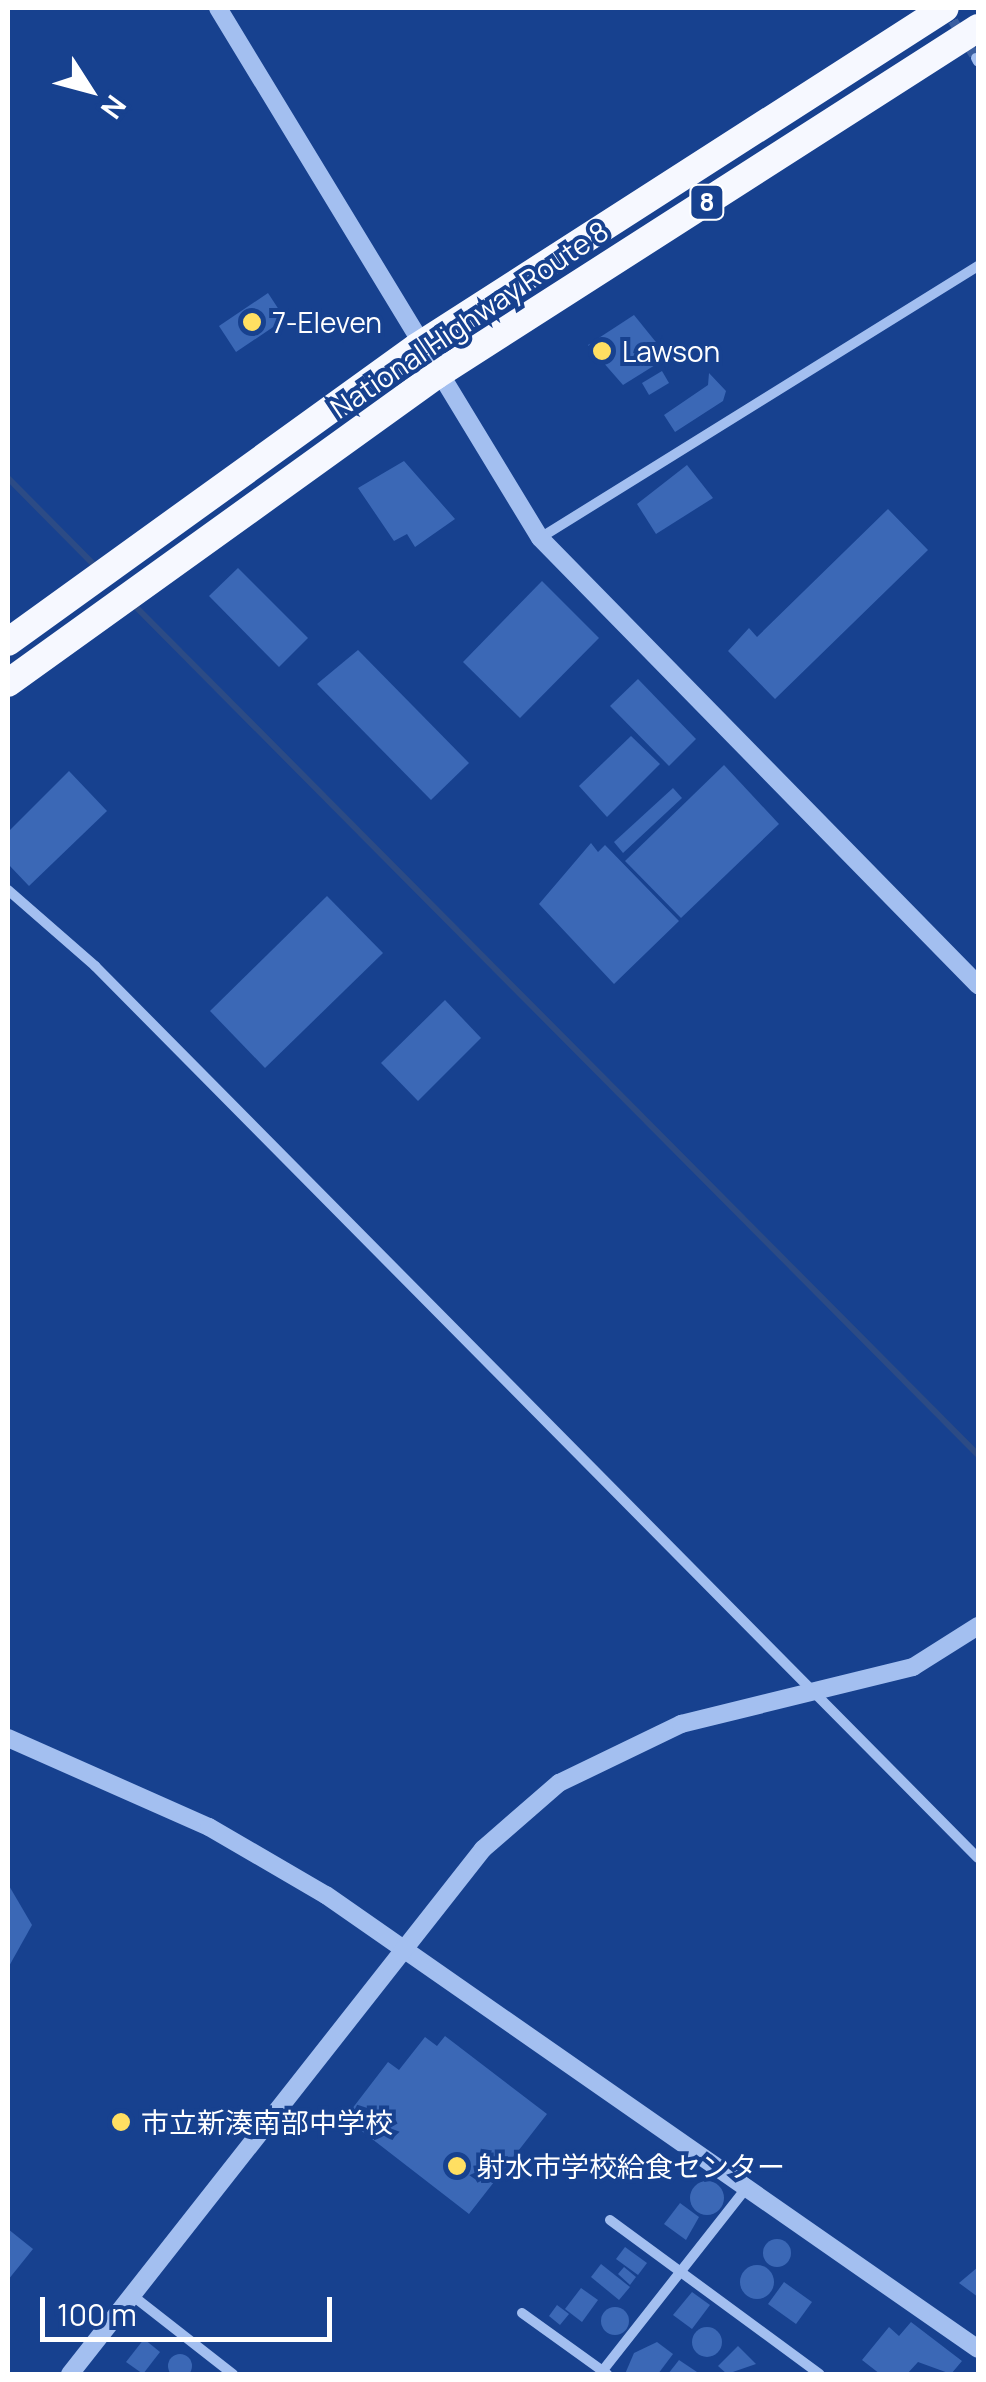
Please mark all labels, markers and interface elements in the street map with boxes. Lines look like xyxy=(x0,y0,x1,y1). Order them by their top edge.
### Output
north arrow xyxy=(40,40,140,140)
text: N xyxy=(93,88,136,127)
road number: 8 xyxy=(687,182,727,222)
street label: National Highway Route 8 xyxy=(324,213,614,425)
place label: 7-Eleven xyxy=(272,305,382,339)
marker: 7-Eleven xyxy=(241,311,263,333)
place label: Lawson xyxy=(622,334,720,368)
marker: Lawson xyxy=(591,340,613,362)
place label: 市立新湊南部中学校 xyxy=(141,2105,393,2139)
marker: 市立新湊南部中学校 xyxy=(110,2111,132,2133)
place label: 射水市学校給食センター xyxy=(477,2149,785,2183)
marker: 射水市学校給食センター xyxy=(446,2155,468,2177)
scale bar xyxy=(45,2277,338,2339)
text: 100 m xyxy=(57,2294,137,2335)

